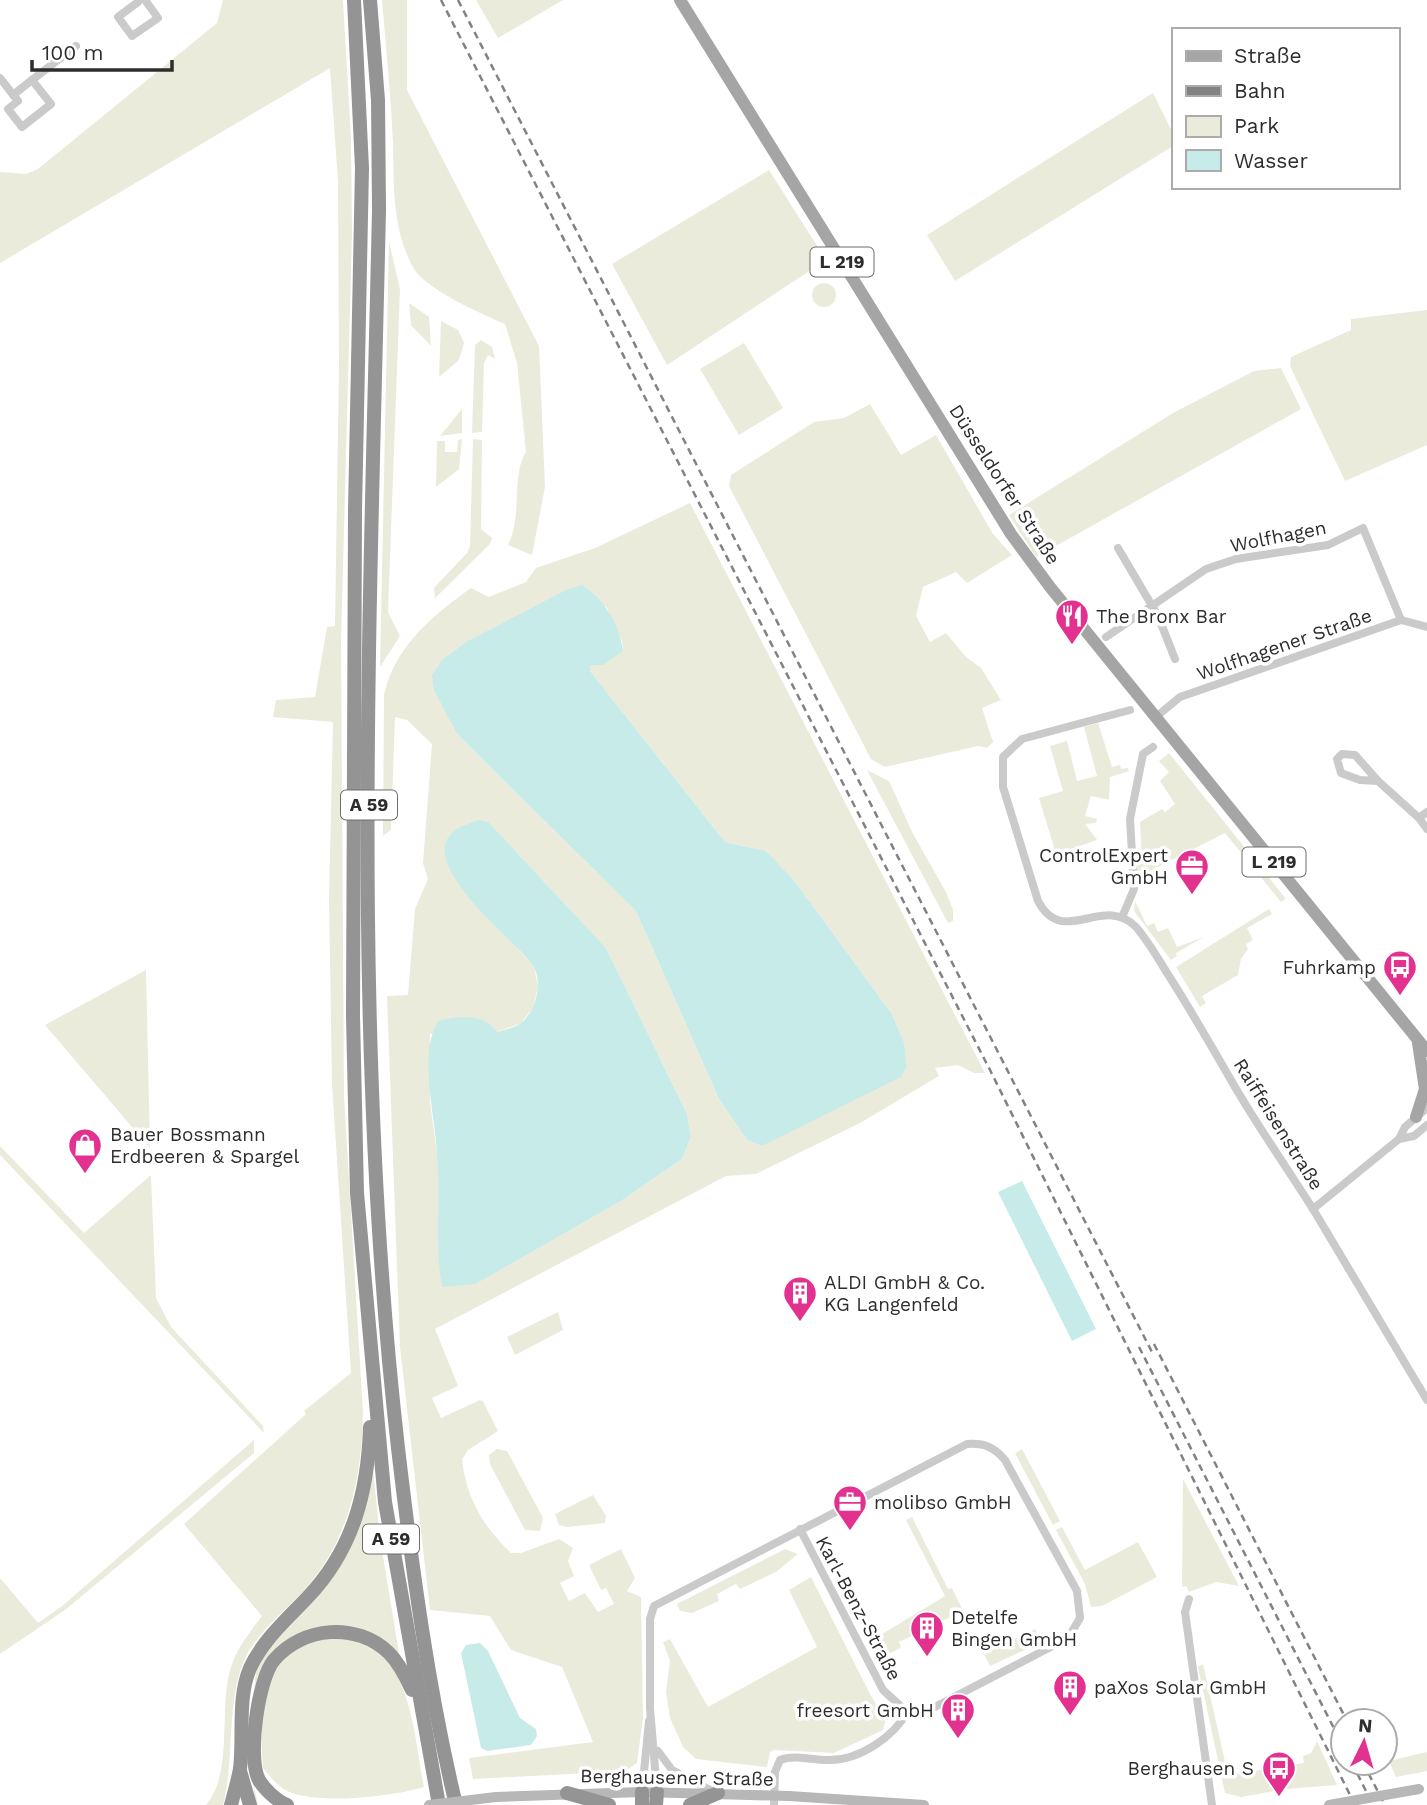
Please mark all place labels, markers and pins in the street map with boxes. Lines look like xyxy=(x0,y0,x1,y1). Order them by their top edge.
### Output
restaurant icon: The Bronx Bar xyxy=(1053,597,1091,646)
place label: The Bronx Bar xyxy=(1096,605,1227,628)
place label: ControlExpert GmbH xyxy=(1039,844,1168,889)
office icon: ControlExpert GmbH xyxy=(1173,847,1211,896)
bus stop icon: Fuhrkamp xyxy=(1381,948,1419,997)
place label: Fuhrkamp xyxy=(1283,956,1376,979)
place label: Bauer Bossmann Erdbeeren & Spargel xyxy=(110,1123,299,1168)
shop icon: Bauer Bossmann Erdbeeren & Spargel xyxy=(66,1126,104,1175)
place label: ALDI GmbH & Co. KG Langenfeld xyxy=(824,1271,985,1316)
building icon: ALDI GmbH & Co. KG Langenfeld xyxy=(781,1274,819,1323)
office icon: molibso GmbH xyxy=(831,1483,869,1532)
place label: molibso GmbH xyxy=(874,1491,1012,1514)
place label: Detelfe Bingen GmbH xyxy=(951,1606,1077,1651)
building icon: Detelfe Bingen GmbH xyxy=(908,1609,946,1658)
building icon: paXos Solar GmbH xyxy=(1051,1668,1089,1717)
place label: paXos Solar GmbH xyxy=(1094,1676,1267,1699)
building icon: freesort GmbH xyxy=(939,1691,977,1740)
place label: freesort GmbH xyxy=(797,1699,934,1722)
bus stop icon: Berghausen S xyxy=(1260,1749,1298,1798)
place label: Berghausen S xyxy=(1128,1757,1254,1780)

